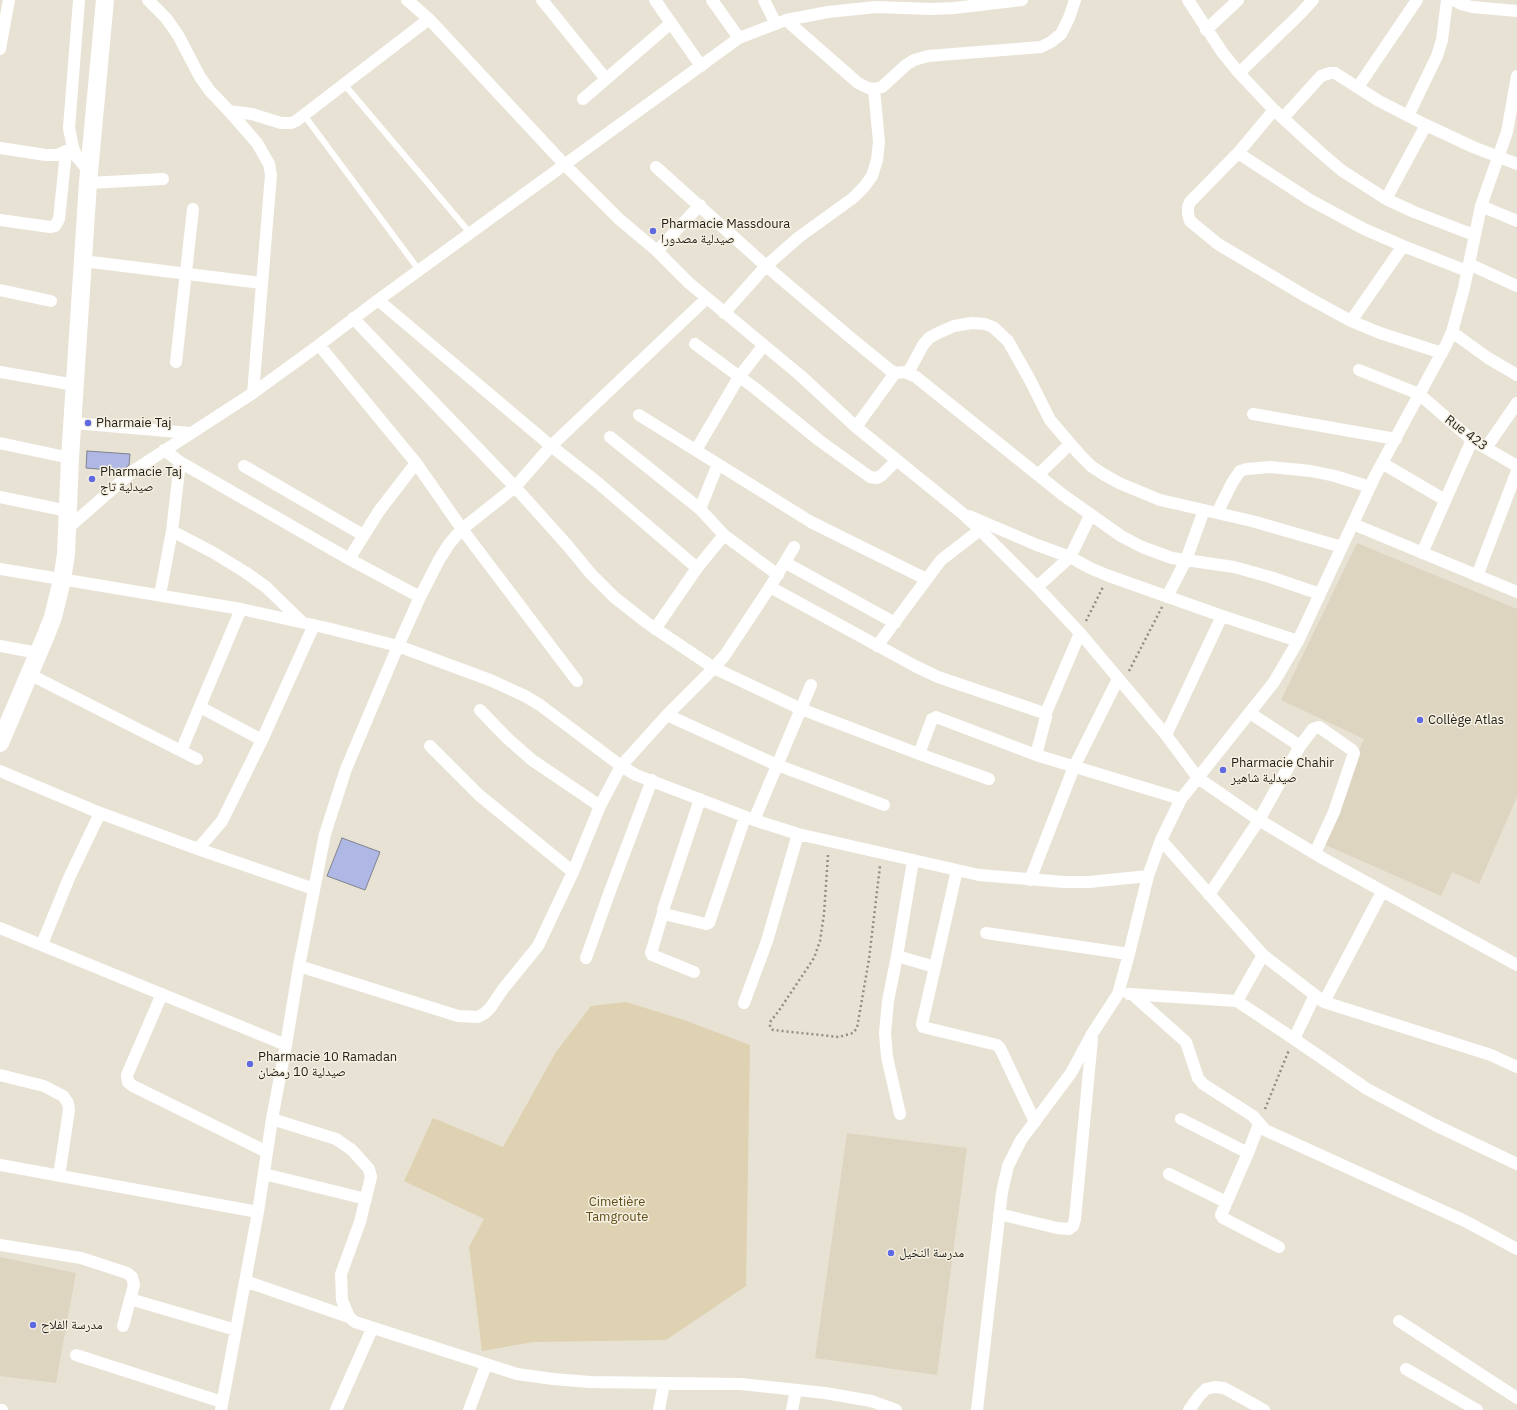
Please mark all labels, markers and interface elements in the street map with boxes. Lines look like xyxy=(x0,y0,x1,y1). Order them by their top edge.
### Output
place label: Pharmacie Massdoura صيدلية مصدورا xyxy=(661,216,790,247)
marker: Pharmacie Massdoura صيدلية مصدورا xyxy=(648,226,658,236)
street label: Rue 423 xyxy=(1442,412,1490,454)
place label: Pharmaie Taj xyxy=(96,415,171,431)
marker: Pharmaie Taj xyxy=(83,418,93,428)
place label: Pharmacie Taj صيدلية تاج xyxy=(100,464,182,495)
marker: Pharmacie Taj صيدلية تاج xyxy=(87,474,97,484)
place label: Collège Atlas xyxy=(1428,712,1504,728)
marker: Collège Atlas xyxy=(1415,715,1425,725)
place label: Pharmacie Chahir صيدلية شاهير xyxy=(1231,755,1334,786)
marker: Pharmacie Chahir صيدلية شاهير xyxy=(1218,765,1228,775)
place label: Pharmacie 10 Ramadan صيدلية 10 رمضان xyxy=(258,1049,397,1080)
marker: Pharmacie 10 Ramadan صيدلية 10 رمضان xyxy=(245,1059,255,1069)
park label: Cimetière Tamgroute xyxy=(586,1194,648,1225)
place label: مدرسة النخيل xyxy=(899,1245,964,1261)
marker: مدرسة النخيل xyxy=(886,1248,896,1258)
place label: مدرسة الفلاح xyxy=(41,1317,103,1333)
marker: مدرسة الفلاح xyxy=(28,1320,38,1330)

